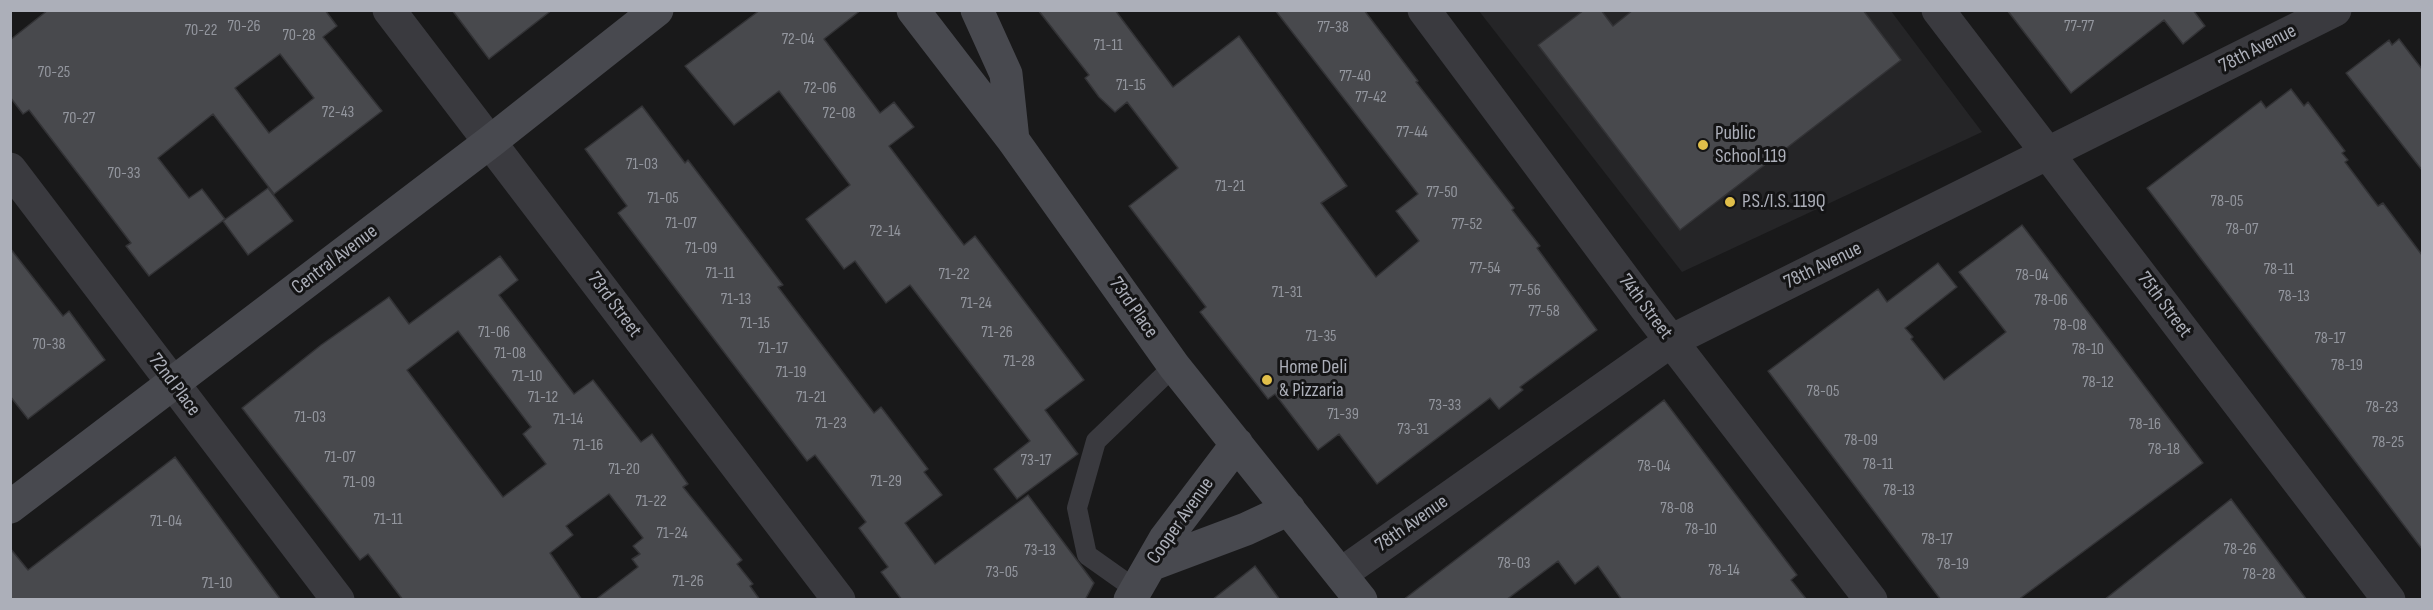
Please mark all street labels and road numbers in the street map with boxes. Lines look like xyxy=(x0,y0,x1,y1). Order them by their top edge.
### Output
street label: 78th Avenue xyxy=(2215,19,2301,79)
street label: Central Avenue xyxy=(287,220,383,300)
street label: 78th Avenue xyxy=(1780,237,1866,295)
street label: 75th Street xyxy=(2132,267,2196,343)
street label: 73rd Street xyxy=(582,268,646,342)
street label: 74th Street xyxy=(1613,270,1677,344)
street label: 73rd Place xyxy=(1103,273,1163,343)
street label: 72nd Place xyxy=(143,349,205,421)
street label: Cooper Avenue xyxy=(1142,473,1220,569)
street label: 78th Avenue xyxy=(1371,490,1453,558)

